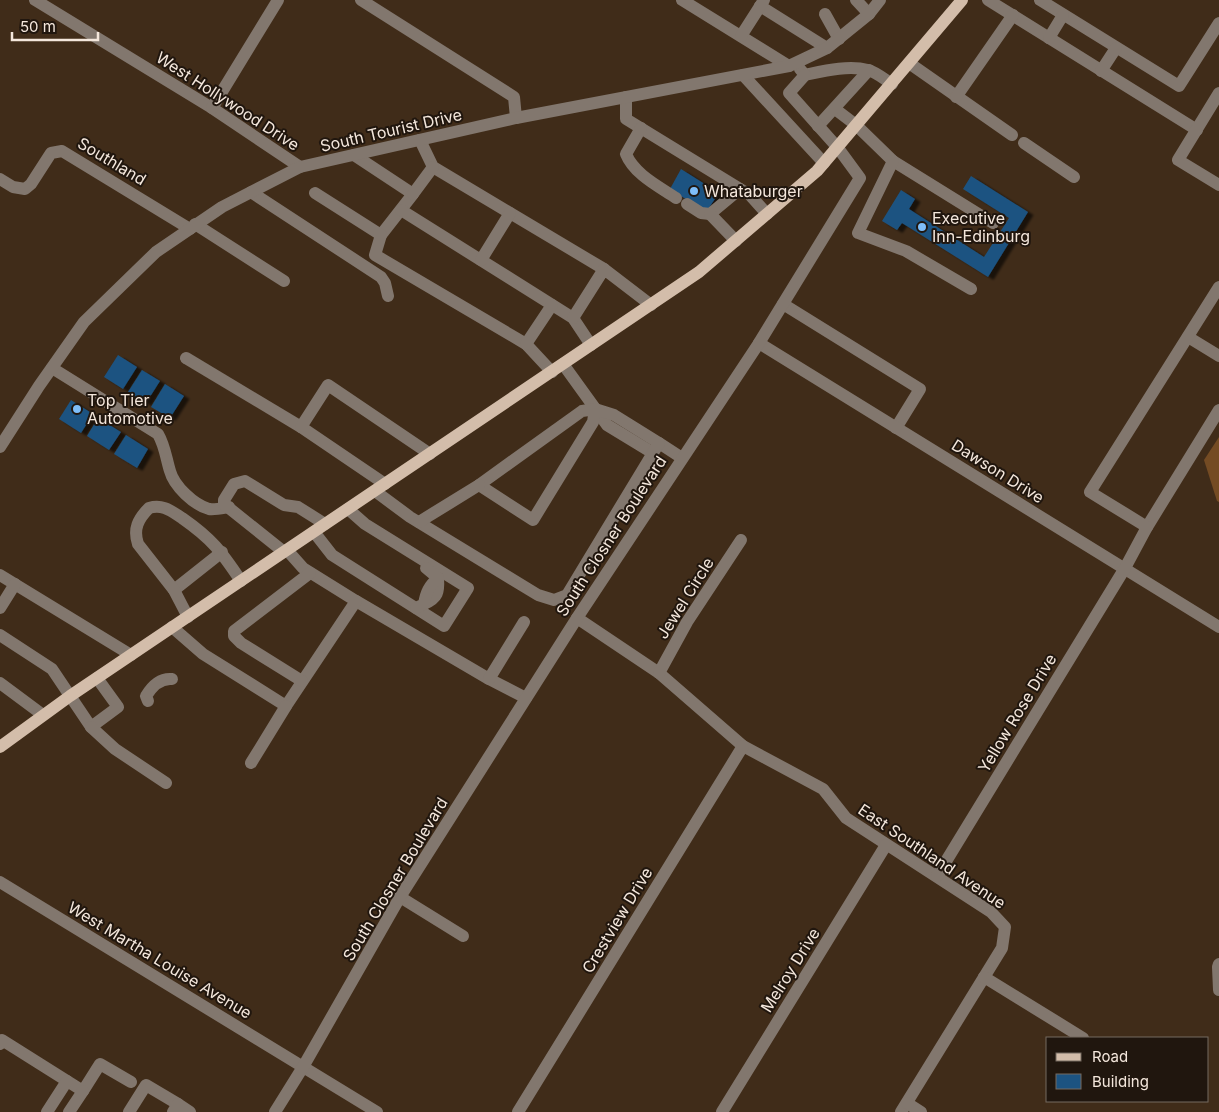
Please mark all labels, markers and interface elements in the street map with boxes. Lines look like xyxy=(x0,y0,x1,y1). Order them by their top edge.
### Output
scale bar xyxy=(12,10,99,42)
text: 50 m xyxy=(20,17,56,36)
street label: West Hollywood Drive xyxy=(153,47,303,155)
street label: South Tourist Drive xyxy=(318,104,464,156)
street label: Southland xyxy=(74,133,150,189)
place label: Whataburger xyxy=(704,181,803,201)
marker: Whataburger xyxy=(688,185,700,197)
place label: Executive Inn-Edinburg xyxy=(932,208,1030,246)
marker: Executive Inn-Edinburg xyxy=(916,221,928,233)
place label: Top Tier Automotive xyxy=(87,390,173,428)
marker: Top Tier Automotive xyxy=(71,403,83,415)
street label: Dawson Drive xyxy=(948,435,1048,507)
street label: South Closner Boulevard xyxy=(552,452,670,620)
street label: Jewel Circle xyxy=(652,554,718,642)
street label: Yellow Rose Drive xyxy=(974,650,1060,776)
street label: South Closner Boulevard xyxy=(338,794,452,964)
street label: East Southland Avenue xyxy=(854,799,1010,913)
street label: Crestview Drive xyxy=(578,863,656,977)
street label: West Martha Louise Avenue xyxy=(64,897,256,1023)
street label: Melroy Drive xyxy=(756,924,824,1016)
legend xyxy=(1046,1037,1209,1102)
text: Road xyxy=(1092,1047,1128,1066)
text: Building xyxy=(1092,1072,1149,1091)

